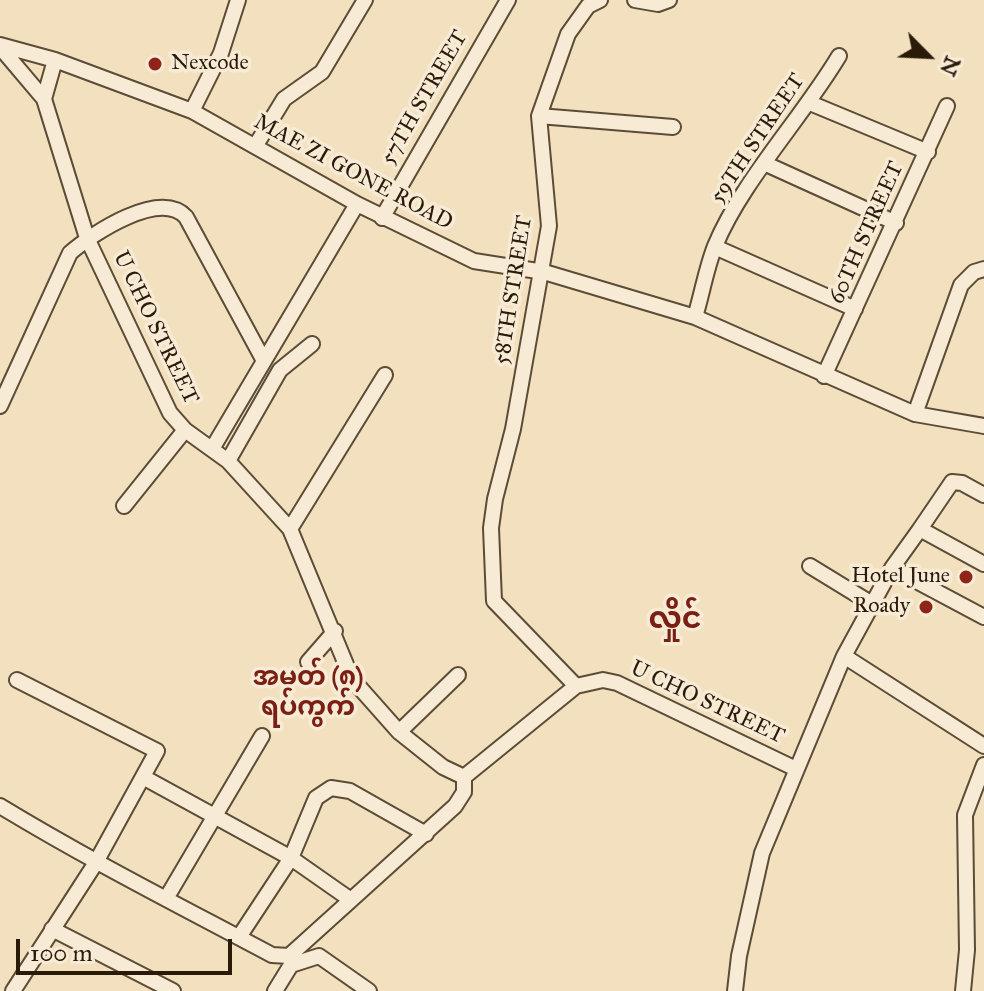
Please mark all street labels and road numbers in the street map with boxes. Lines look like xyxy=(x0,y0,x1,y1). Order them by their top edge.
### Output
street label: 57TH STREET xyxy=(376,26,474,170)
street label: 59TH STREET xyxy=(705,69,811,209)
street label: MAE ZI GONE ROAD xyxy=(249,109,457,237)
street label: 60TH STREET xyxy=(824,158,910,308)
street label: 58TH STREET xyxy=(489,214,539,366)
street label: U CHO STREET xyxy=(106,247,204,409)
street label: U CHO STREET xyxy=(626,656,788,750)

